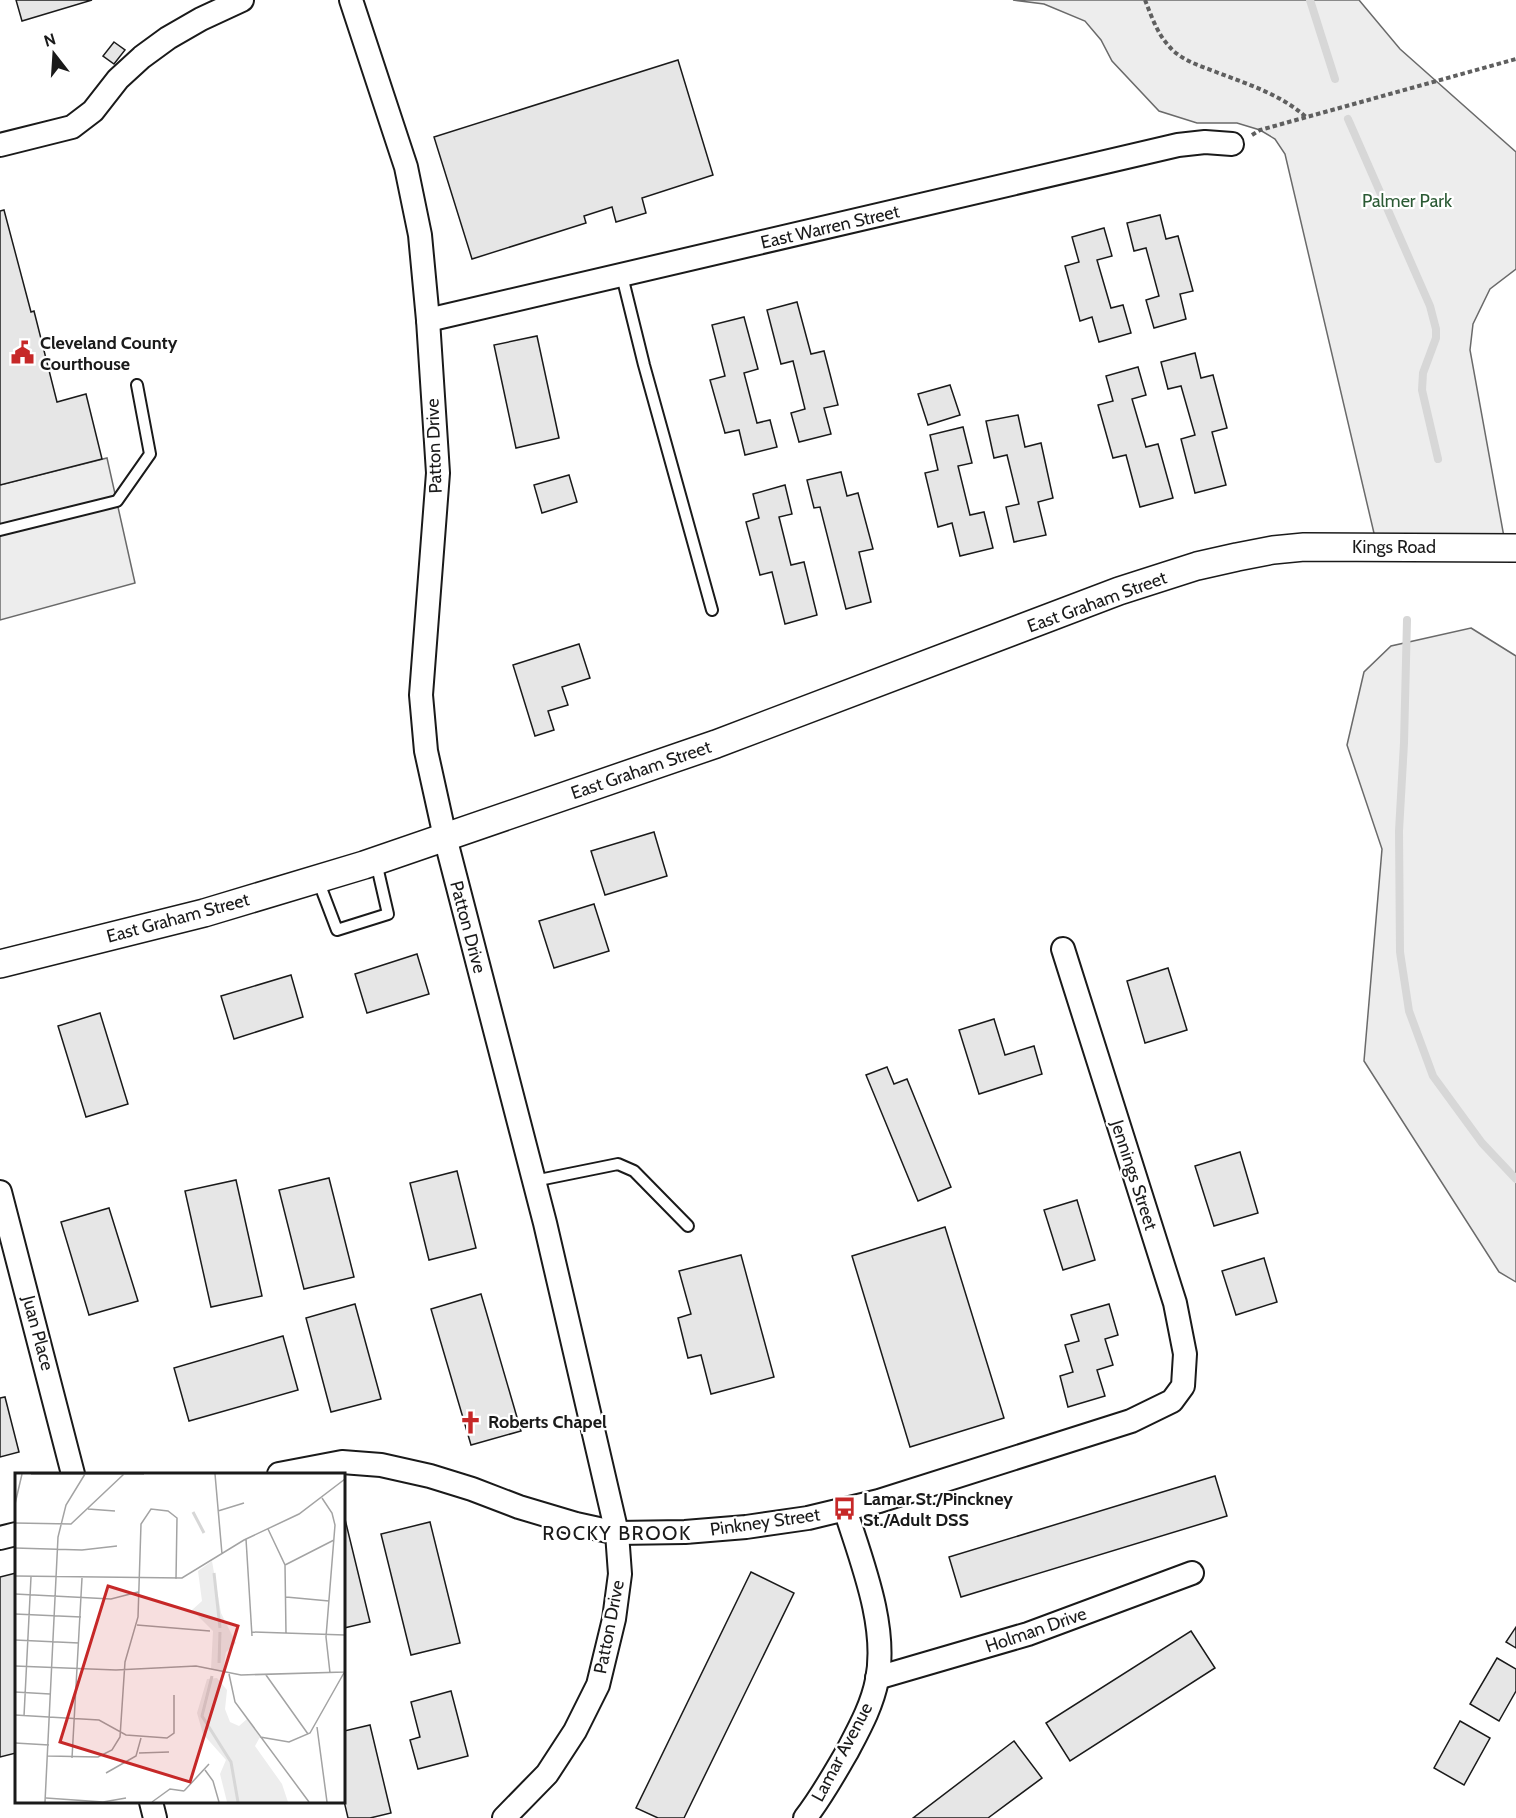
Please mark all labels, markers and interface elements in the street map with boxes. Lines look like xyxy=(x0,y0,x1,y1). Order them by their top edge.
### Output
north arrow xyxy=(24,24,84,84)
text: N xyxy=(42,29,58,51)
park label: Palmer Park xyxy=(1362,190,1453,212)
street label: East Warren Street xyxy=(758,200,902,254)
place label: Cleveland County Courthouse xyxy=(40,332,178,375)
public building icon: Cleveland County Courthouse xyxy=(9,340,35,366)
street label: Patton Drive xyxy=(421,398,447,494)
street label: Kings Road xyxy=(1352,536,1436,558)
street label: East Graham Street xyxy=(1024,567,1170,637)
street label: East Graham Street xyxy=(568,736,714,804)
street label: Patton Drive xyxy=(445,878,491,976)
street label: East Graham Street xyxy=(104,888,252,948)
street label: Jennings Street xyxy=(1106,1116,1162,1233)
street label: Juan Place xyxy=(17,1292,59,1373)
church icon: Roberts Chapel xyxy=(457,1409,483,1435)
place label: Roberts Chapel xyxy=(488,1411,607,1433)
inset map xyxy=(15,1473,345,1803)
place label: Lamar St./Pinckney St./Adult DSS xyxy=(863,1488,1013,1531)
bus stop icon: Lamar St./Pinckney St./Adult DSS xyxy=(832,1496,858,1522)
street label: Pinkney Street xyxy=(709,1503,821,1541)
district label: ROCKY BROOK xyxy=(542,1521,692,1545)
street label: Patton Drive xyxy=(589,1578,629,1676)
street label: Holman Drive xyxy=(983,1602,1089,1658)
street label: Lamar Avenue xyxy=(807,1699,877,1805)

